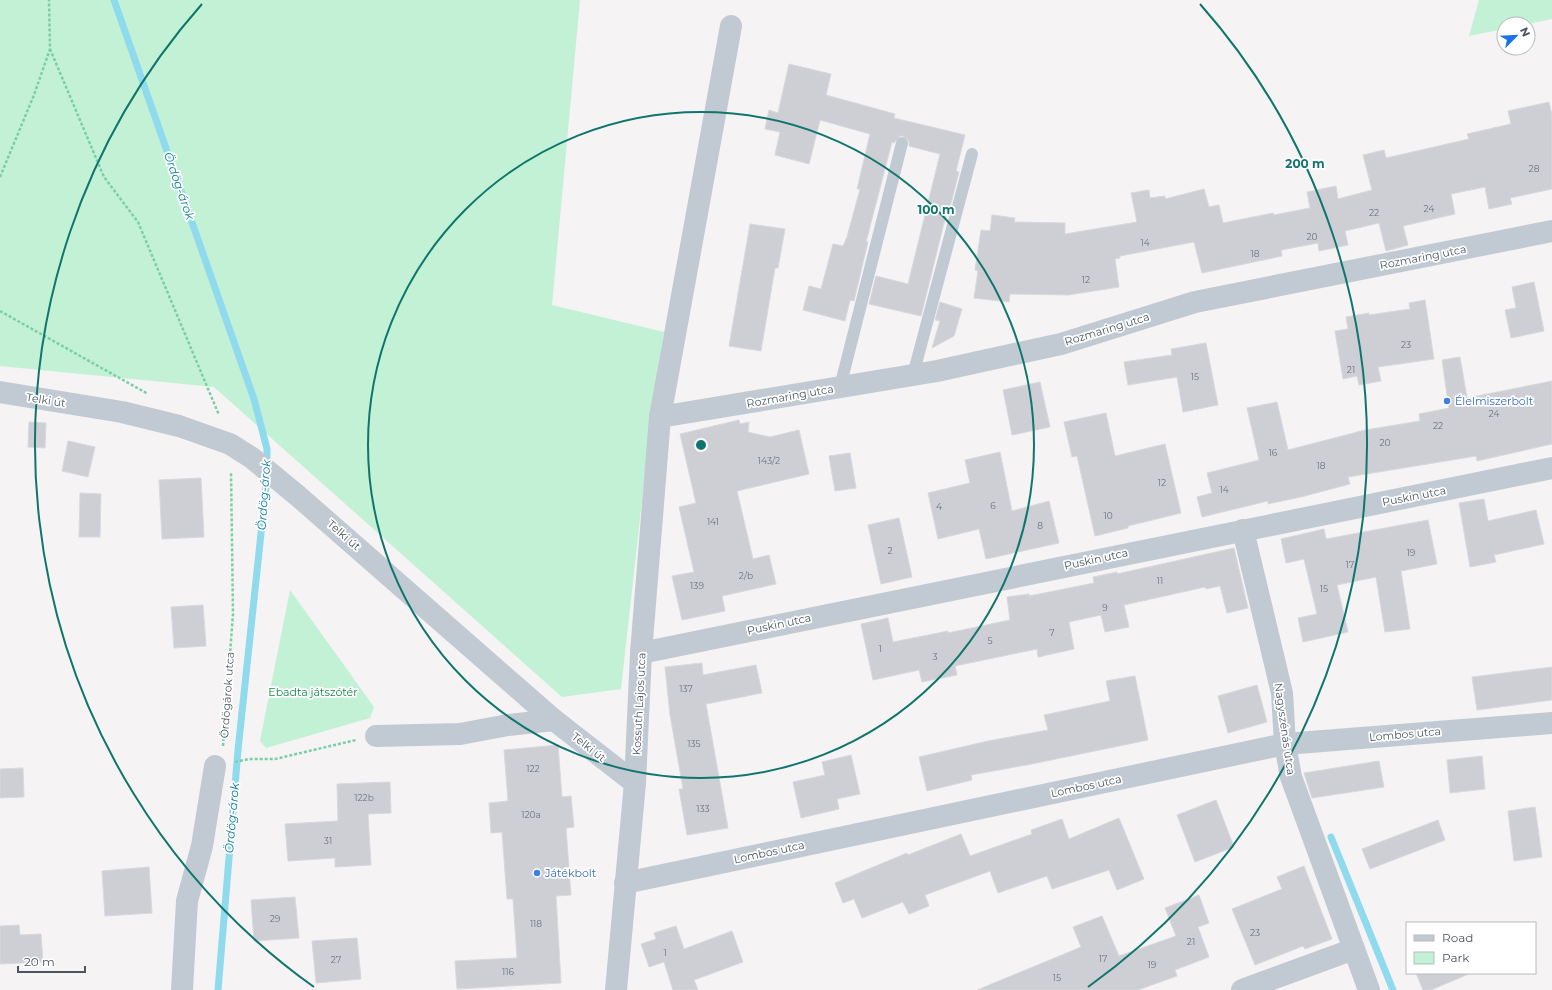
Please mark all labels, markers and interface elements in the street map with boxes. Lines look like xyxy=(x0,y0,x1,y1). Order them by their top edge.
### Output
north arrow xyxy=(1496,16,1536,56)
text: N xyxy=(1517,25,1533,39)
water label: Ördög-árok xyxy=(161,150,198,223)
text: 200 m xyxy=(1285,156,1325,171)
house number: 28 xyxy=(1529,163,1540,174)
text: 100 m xyxy=(918,202,954,217)
house number: 24 xyxy=(1424,203,1434,214)
house number: 22 xyxy=(1369,207,1379,218)
house number: 20 xyxy=(1306,231,1318,242)
house number: 14 xyxy=(1140,237,1150,248)
street label: Rozmaring utca xyxy=(1378,242,1468,272)
house number: 18 xyxy=(1251,248,1260,259)
house number: 12 xyxy=(1082,274,1090,285)
street label: Rozmaring utca xyxy=(1063,309,1151,349)
house number: 23 xyxy=(1401,339,1411,350)
house number: 21 xyxy=(1347,364,1355,375)
house number: 15 xyxy=(1191,371,1199,382)
street label: Rozmaring utca xyxy=(745,381,835,411)
street label: Telki út xyxy=(25,390,67,410)
place label: Élelmiszerbolt xyxy=(1455,394,1534,408)
marker: Élelmiszerbolt xyxy=(1442,396,1452,406)
house number: 24 xyxy=(1489,408,1499,419)
house number: 22 xyxy=(1433,420,1443,431)
house number: 20 xyxy=(1379,437,1391,448)
centre of rings xyxy=(694,438,708,452)
house number: 16 xyxy=(1269,447,1278,458)
house number: 143/2 xyxy=(758,455,780,466)
water label: Ördög-árok xyxy=(254,458,274,531)
house number: 18 xyxy=(1317,460,1326,471)
house number: 12 xyxy=(1158,477,1166,488)
street label: Puskin utca xyxy=(1381,483,1447,509)
house number: 14 xyxy=(1219,484,1229,495)
house number: 6 xyxy=(990,500,996,511)
house number: 4 xyxy=(936,501,942,512)
house number: 10 xyxy=(1103,510,1113,521)
house number: 141 xyxy=(707,516,719,527)
street label: Telki út xyxy=(324,517,364,554)
house number: 8 xyxy=(1037,520,1043,531)
house number: 2 xyxy=(887,545,893,556)
street label: Puskin utca xyxy=(1063,545,1129,573)
house number: 19 xyxy=(1407,547,1416,558)
house number: 17 xyxy=(1346,559,1354,570)
house number: 2/b xyxy=(739,570,753,581)
house number: 11 xyxy=(1157,575,1163,586)
house number: 139 xyxy=(690,580,704,591)
house number: 15 xyxy=(1320,583,1328,594)
house number: 9 xyxy=(1102,602,1108,613)
street label: Puskin utca xyxy=(746,610,812,638)
house number: 7 xyxy=(1049,627,1055,638)
house number: 5 xyxy=(987,635,993,646)
house number: 1 xyxy=(878,643,882,654)
street label: Ördögárok utca xyxy=(217,651,237,739)
house number: 3 xyxy=(932,651,938,662)
street label: Kossuth Lajos utca xyxy=(629,652,649,756)
street label: Nagyszénás utca xyxy=(1272,682,1298,776)
house number: 137 xyxy=(679,683,693,694)
park label: Ebadta játszótér xyxy=(268,685,358,699)
street label: Lombos utca xyxy=(1369,724,1441,744)
street label: Telki út xyxy=(569,729,609,765)
house number: 135 xyxy=(687,738,701,749)
house number: 122 xyxy=(526,763,540,774)
street label: Lombos utca xyxy=(1049,772,1123,800)
water label: Ördög-árok xyxy=(221,781,242,854)
house number: 122b xyxy=(354,792,374,803)
house number: 133 xyxy=(696,803,710,814)
house number: 120a xyxy=(521,809,541,820)
house number: 31 xyxy=(324,835,332,846)
street label: Lombos utca xyxy=(732,838,806,866)
place label: Játékbolt xyxy=(544,866,597,880)
marker: Játékbolt xyxy=(532,868,542,878)
house number: 29 xyxy=(270,913,281,924)
house number: 118 xyxy=(530,918,542,929)
legend xyxy=(1406,922,1536,974)
house number: 23 xyxy=(1250,927,1260,938)
text: Road xyxy=(1442,930,1473,945)
house number: 21 xyxy=(1187,936,1195,947)
house number: 1 xyxy=(663,947,667,958)
scale bar xyxy=(18,948,85,974)
text: Park xyxy=(1442,950,1470,965)
house number: 17 xyxy=(1099,953,1107,964)
text: 20 m xyxy=(24,954,55,969)
house number: 27 xyxy=(331,954,341,965)
house number: 19 xyxy=(1148,959,1157,970)
house number: 116 xyxy=(502,966,515,977)
house number: 15 xyxy=(1053,972,1061,983)

